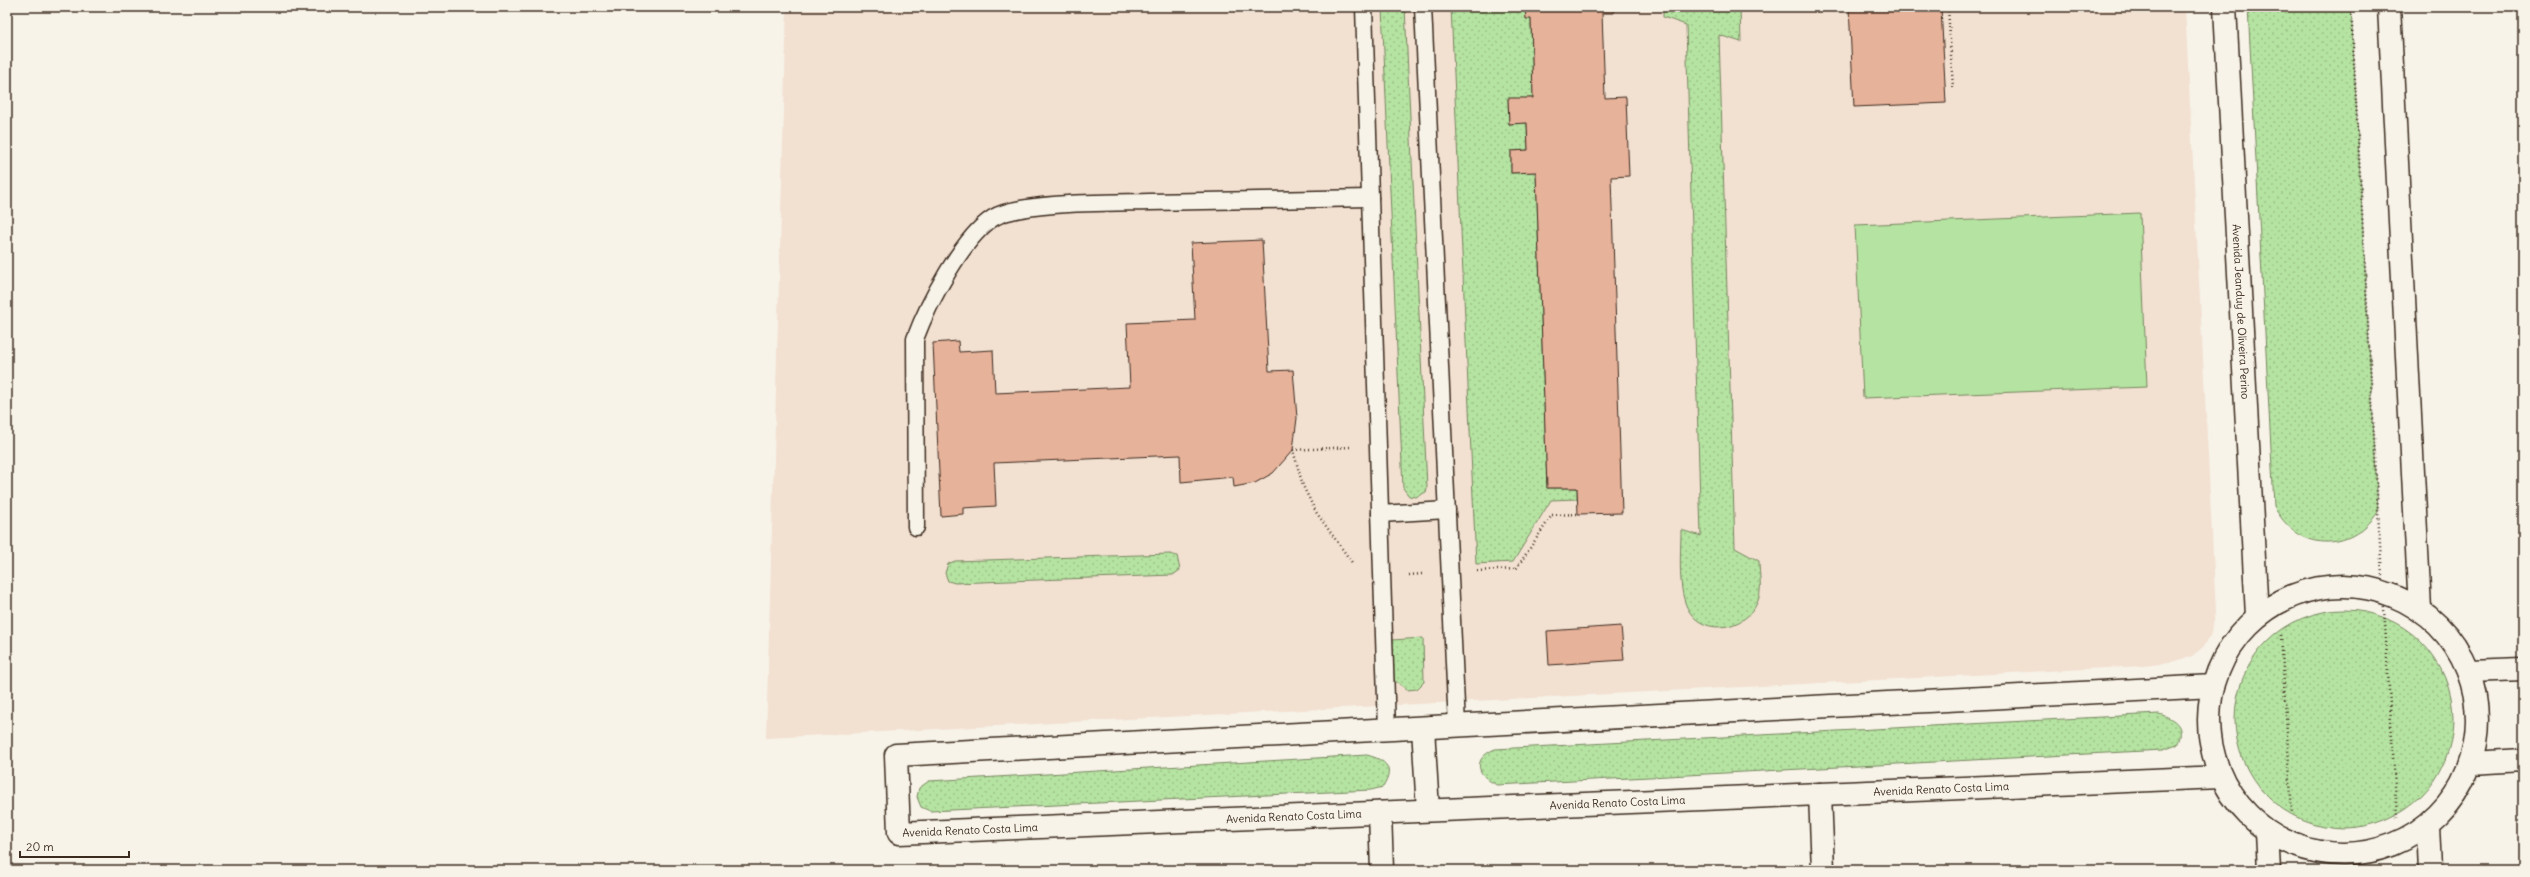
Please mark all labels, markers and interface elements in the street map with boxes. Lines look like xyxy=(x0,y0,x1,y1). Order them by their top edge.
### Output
street label: Avenida Jeanduy de Oliveira Perino xyxy=(2229,224,2253,400)
street label: Avenida Renato Costa Lima xyxy=(1873,779,2009,799)
street label: Avenida Renato Costa Lima xyxy=(1549,793,1686,812)
street label: Avenida Renato Costa Lima xyxy=(1226,806,1362,826)
street label: Avenida Renato Costa Lima xyxy=(902,820,1038,840)
scale bar xyxy=(20,833,129,859)
text: 20 m xyxy=(26,839,54,854)

